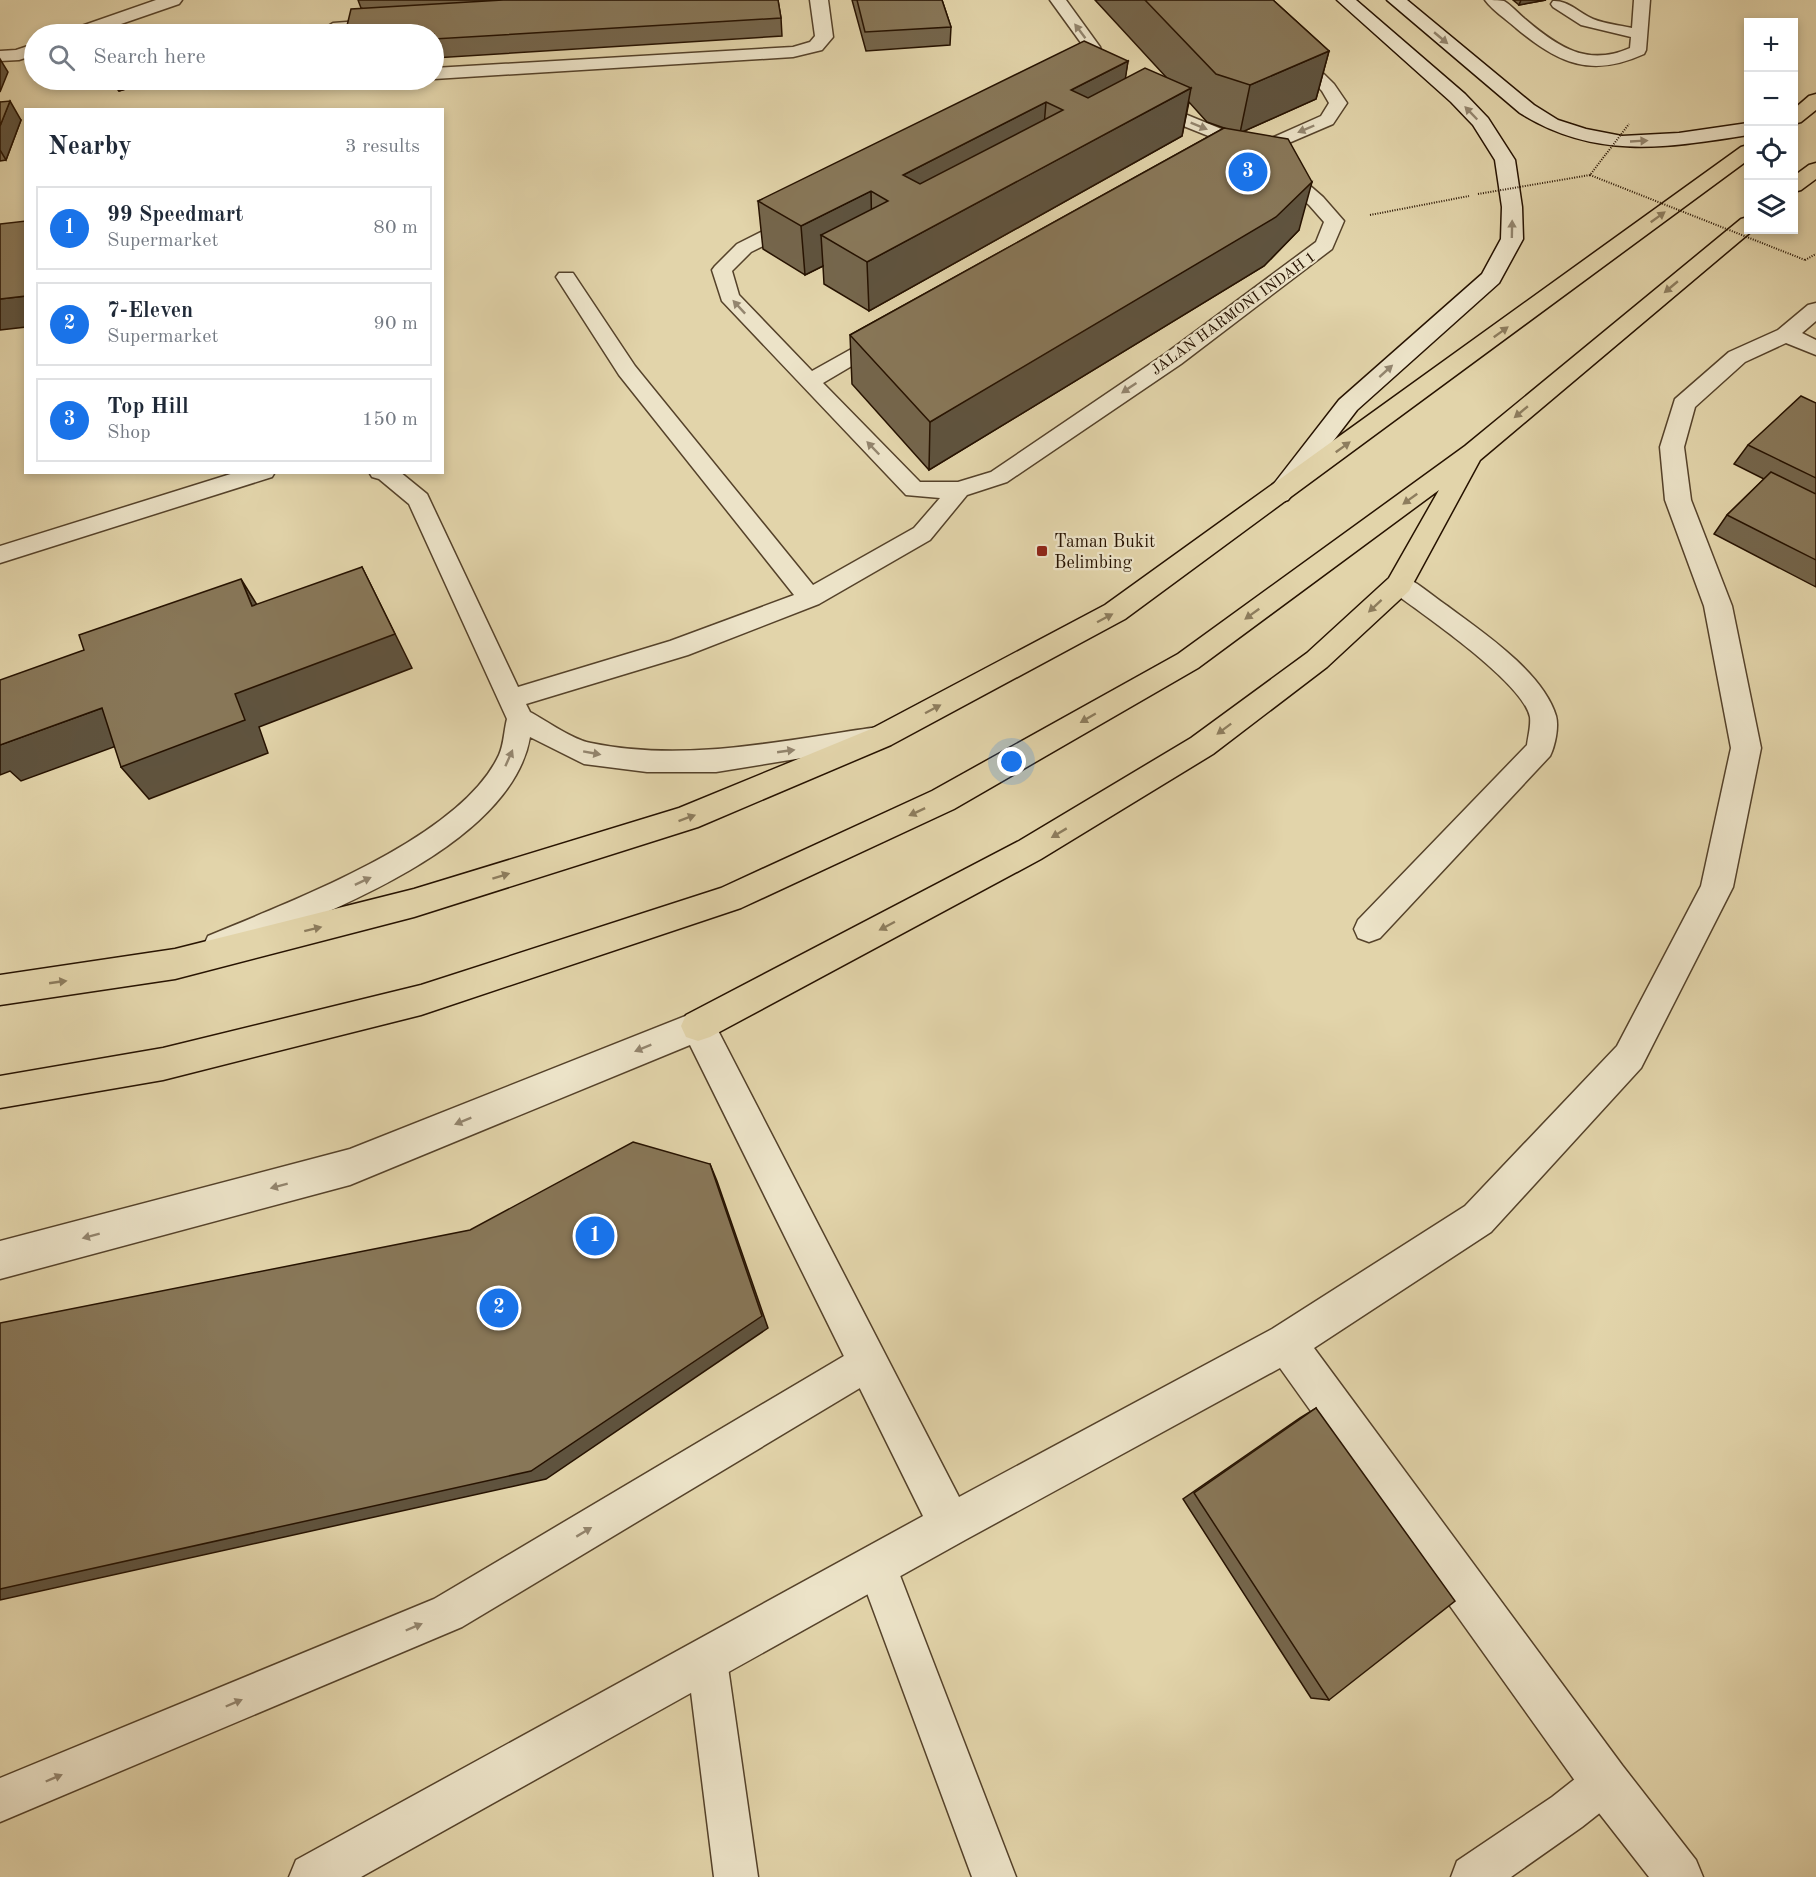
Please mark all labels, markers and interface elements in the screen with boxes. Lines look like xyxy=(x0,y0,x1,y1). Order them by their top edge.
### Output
map controls xyxy=(1744,18,1798,234)
button: + xyxy=(1744,18,1798,72)
one-way arrow xyxy=(1075,23,1087,38)
search box xyxy=(24,24,444,90)
one-way arrow xyxy=(1433,31,1449,44)
icon: search xyxy=(45,41,78,74)
text: Search here xyxy=(93,46,206,68)
button: − xyxy=(1744,72,1798,126)
one-way arrow xyxy=(1465,106,1479,120)
one-way arrow xyxy=(1190,122,1208,131)
one-way arrow xyxy=(1297,124,1315,134)
button: locate xyxy=(1744,126,1798,180)
text: Nearby xyxy=(48,134,132,160)
text: 3 results xyxy=(345,137,420,157)
one-way arrow xyxy=(1630,137,1649,146)
pin: 3 xyxy=(1228,150,1268,195)
button: layers xyxy=(1744,180,1798,234)
text: 99 Speedmart xyxy=(107,204,243,226)
one-way arrow xyxy=(1651,212,1666,224)
text: 1 xyxy=(64,218,75,238)
text: 80 m xyxy=(373,218,418,238)
one-way arrow xyxy=(1507,219,1517,238)
text: Supermarket xyxy=(107,231,218,251)
street label: JALAN HARMONI INDAH 1 xyxy=(1149,250,1319,379)
one-way arrow xyxy=(1663,281,1679,294)
one-way arrow xyxy=(732,299,746,314)
text: 7-Eleven xyxy=(107,300,193,322)
text: 2 xyxy=(64,314,75,334)
text: 90 m xyxy=(373,314,418,334)
text: Supermarket xyxy=(107,327,218,347)
one-way arrow xyxy=(1493,327,1508,339)
one-way arrow xyxy=(1378,365,1393,378)
one-way arrow xyxy=(1122,382,1138,394)
text: Top Hill xyxy=(107,396,189,418)
one-way arrow xyxy=(1513,406,1529,419)
text: 3 xyxy=(64,410,75,430)
text: 150 m xyxy=(362,410,418,430)
text: Shop xyxy=(107,423,151,443)
one-way arrow xyxy=(866,441,880,456)
one-way arrow xyxy=(1335,441,1351,453)
one-way arrow xyxy=(1402,493,1418,505)
place label: Taman Bukit Belimbing xyxy=(1054,533,1155,572)
marker: Taman Bukit Belimbing xyxy=(1035,544,1049,558)
one-way arrow xyxy=(1368,599,1383,612)
one-way arrow xyxy=(1245,608,1261,620)
one-way arrow xyxy=(1097,613,1114,623)
one-way arrow xyxy=(924,704,941,714)
one-way arrow xyxy=(1079,713,1096,723)
one-way arrow xyxy=(1216,723,1232,736)
one-way arrow xyxy=(776,746,795,755)
your location xyxy=(997,747,1026,776)
one-way arrow xyxy=(504,749,514,767)
one-way arrow xyxy=(583,749,602,758)
one-way arrow xyxy=(909,808,926,817)
one-way arrow xyxy=(678,812,696,822)
one-way arrow xyxy=(1051,827,1067,838)
one-way arrow xyxy=(492,871,510,880)
one-way arrow xyxy=(355,876,373,886)
one-way arrow xyxy=(879,921,896,930)
one-way arrow xyxy=(305,924,323,933)
one-way arrow xyxy=(48,977,67,986)
one-way arrow xyxy=(634,1043,652,1053)
one-way arrow xyxy=(453,1117,471,1127)
one-way arrow xyxy=(270,1182,288,1191)
pin: 1 xyxy=(576,1214,614,1258)
one-way arrow xyxy=(82,1232,100,1242)
pin: 2 xyxy=(480,1286,518,1330)
one-way arrow xyxy=(576,1527,592,1538)
one-way arrow xyxy=(405,1623,422,1632)
one-way arrow xyxy=(225,1698,243,1707)
one-way arrow xyxy=(45,1773,63,1782)

